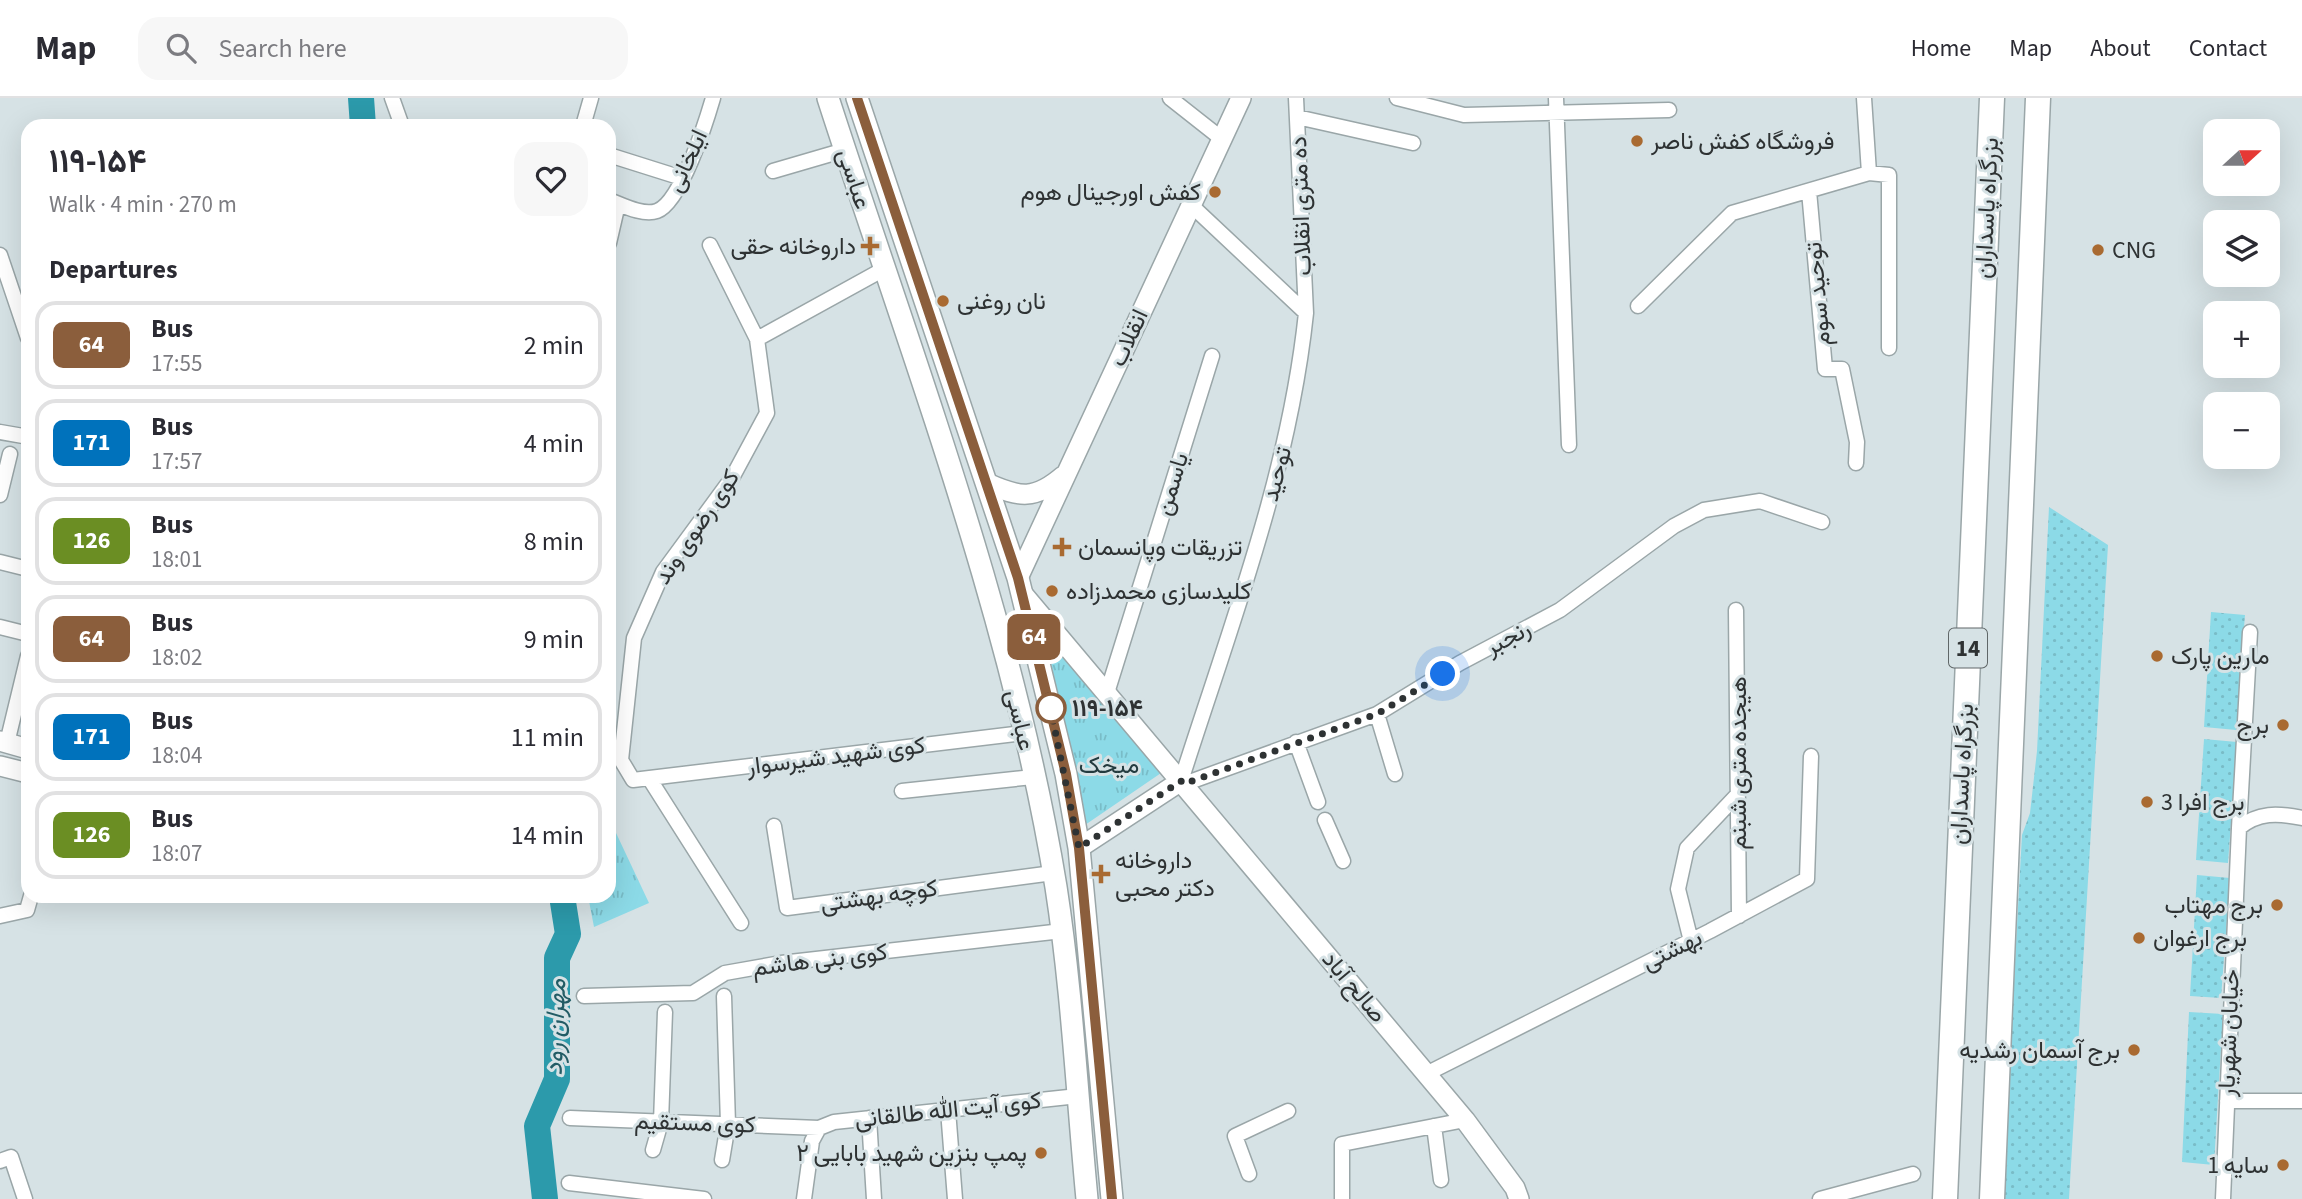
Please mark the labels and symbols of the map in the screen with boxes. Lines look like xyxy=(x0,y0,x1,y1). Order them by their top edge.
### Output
north arrow xyxy=(2203,119,2280,196)
street label: ایلخانی xyxy=(657,124,717,198)
place label: فروشگاه کفش ناصر xyxy=(1650,124,1835,159)
marker: فروشگاه کفش ناصر xyxy=(1629,133,1645,149)
street label: ده متری انقلاب xyxy=(1281,136,1321,276)
street label: بزرگراه پاسداران xyxy=(1966,137,2008,279)
street label: عباسى xyxy=(828,144,880,214)
place label: کفش اورجینال هوم xyxy=(1020,175,1201,210)
marker: کفش اورجینال هوم xyxy=(1207,184,1223,200)
place label: داروخانه حقی xyxy=(730,229,856,264)
place label: CNG xyxy=(2112,233,2156,268)
marker: داروخانه حقی xyxy=(862,238,878,254)
street label: توحید سوم xyxy=(1796,241,1840,347)
marker: CNG xyxy=(2090,242,2106,258)
place label: نان روغنی xyxy=(957,284,1046,319)
marker: نان روغنی xyxy=(935,293,951,309)
street label: انقلاب xyxy=(1101,303,1157,373)
street label: توحید xyxy=(1253,443,1301,505)
street label: یاسمن xyxy=(1146,448,1198,520)
street label: کوی رضوی وند xyxy=(646,462,748,592)
place label: تزریقات وپانسمان xyxy=(1078,530,1242,565)
marker: تزریقات وپانسمان xyxy=(1052,537,1072,557)
place label: کلیدسازی محمدزاده xyxy=(1066,574,1251,609)
marker: کلیدسازی محمدزاده xyxy=(1044,583,1060,599)
street label: رنجبر xyxy=(1478,611,1537,665)
line badge: 64 xyxy=(1002,614,1066,660)
road number: 14 xyxy=(1949,628,1987,668)
place label: مارین پارک xyxy=(2171,639,2269,674)
marker: مارین پارک xyxy=(2149,648,2165,664)
your location xyxy=(1425,656,1460,691)
street label: هیجده متری شبنم xyxy=(1721,676,1756,850)
street label: عباسى xyxy=(996,686,1044,754)
place label: ۱۱۹-۱۵۴ xyxy=(1072,691,1143,726)
marker: ۱۱۹-۱۵۴ xyxy=(1036,693,1066,723)
street label: بزرگراه پاسداران xyxy=(1941,703,1983,845)
place label: برج xyxy=(2237,708,2269,743)
marker: برج xyxy=(2275,717,2291,733)
street label: کوی شهید شیرسوار xyxy=(744,728,927,784)
park label: میخک xyxy=(1079,748,1139,783)
place label: برج افرا 3 xyxy=(2161,785,2245,820)
marker: برج افرا 3 xyxy=(2139,794,2155,810)
place label: داروخانه دکتر محبی xyxy=(1115,843,1215,906)
marker: داروخانه دکتر محبی xyxy=(1093,866,1109,882)
street label: کوچه بهشتی xyxy=(818,870,940,922)
place label: برج مهتاب xyxy=(2165,888,2263,923)
marker: برج مهتاب xyxy=(2269,897,2285,913)
street label: بهشتی xyxy=(1636,920,1708,980)
place label: برج ارغوان xyxy=(2153,921,2247,956)
marker: برج ارغوان xyxy=(2131,930,2147,946)
street label: کوی بنی هاشم xyxy=(751,934,889,986)
street label: صالح آباد xyxy=(1313,943,1395,1031)
street label: خیابان شهریار xyxy=(2209,969,2249,1098)
water label: مهران رود xyxy=(535,978,575,1076)
place label: برج آسمان رشدیه xyxy=(1959,1033,2120,1068)
marker: برج آسمان رشدیه xyxy=(2126,1042,2142,1058)
street label: کوی آیت الله طالقانی xyxy=(853,1083,1043,1137)
street label: کوی مستقیم xyxy=(634,1103,756,1143)
place label: پمپ بنزین شهید بابایی ۲ xyxy=(796,1136,1027,1171)
marker: پمپ بنزین شهید بابایی ۲ xyxy=(1033,1145,1049,1161)
place label: سایه 1 xyxy=(2207,1148,2269,1183)
marker: سایه 1 xyxy=(2275,1157,2291,1173)

